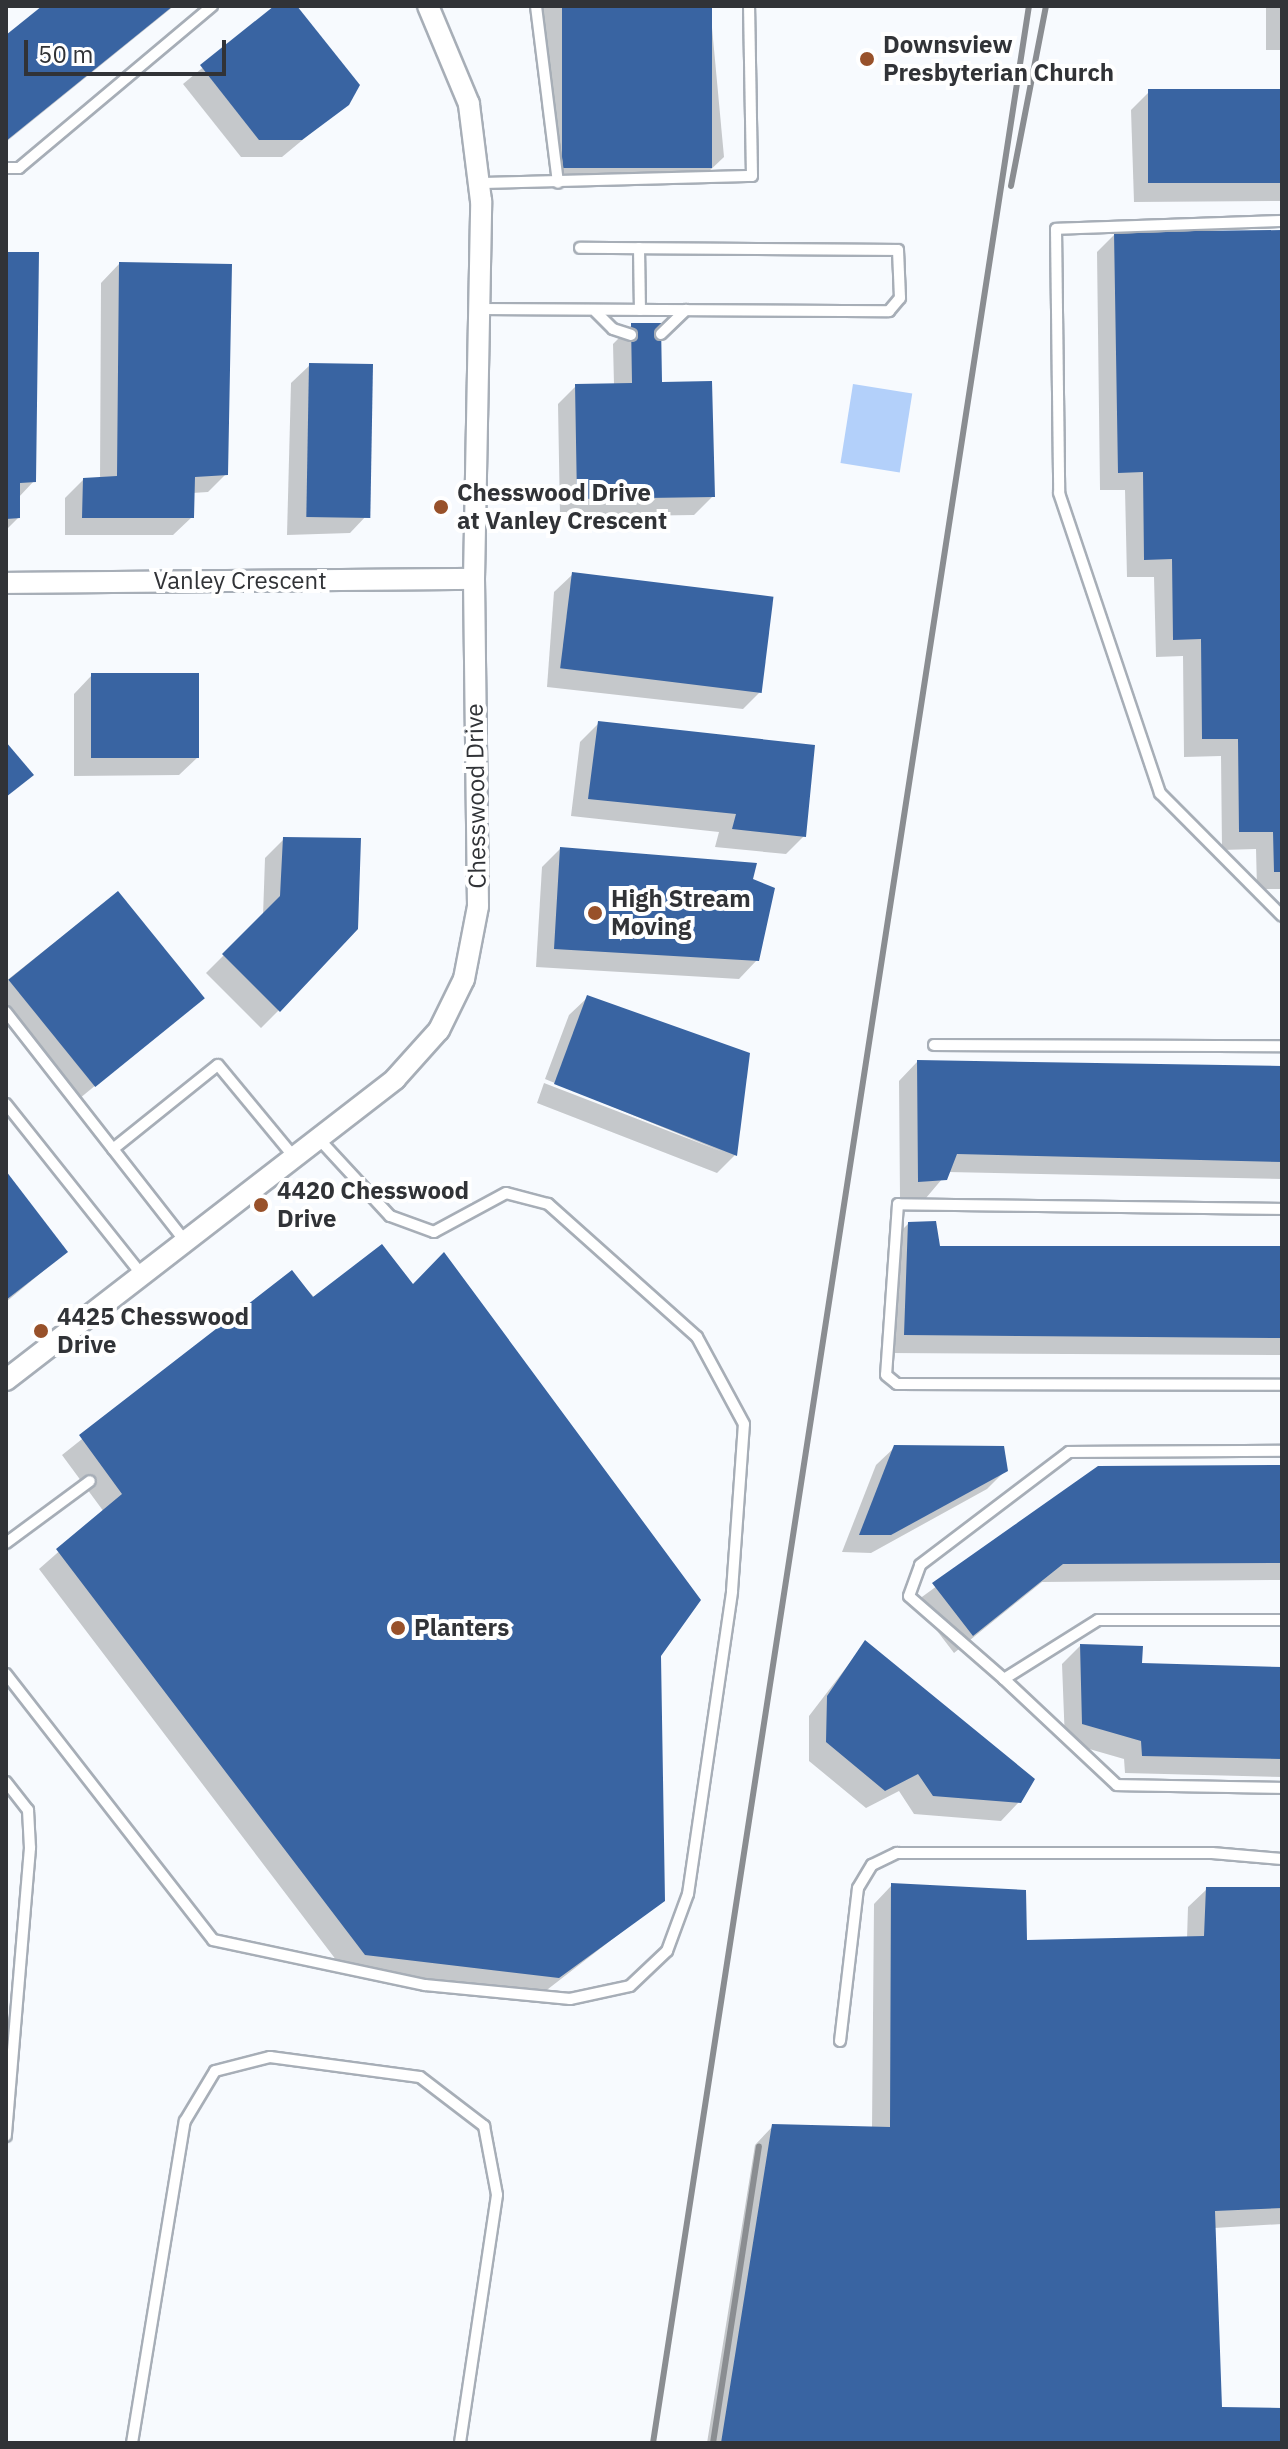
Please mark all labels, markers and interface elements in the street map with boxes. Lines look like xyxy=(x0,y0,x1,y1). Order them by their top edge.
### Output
scale bar xyxy=(28,24,230,74)
place label: Downsview Presbyterian Church xyxy=(883,31,1114,87)
text: 50 m xyxy=(38,38,93,70)
marker: Downsview Presbyterian Church xyxy=(858,50,876,68)
place label: Chesswood Drive at Vanley Crescent xyxy=(457,479,667,535)
marker: Chesswood Drive at Vanley Crescent xyxy=(432,498,450,516)
street label: Vanley Crescent xyxy=(153,567,327,595)
street label: Chesswood Drive xyxy=(460,703,492,889)
place label: High Stream Moving xyxy=(611,885,751,941)
marker: High Stream Moving xyxy=(586,904,604,922)
place label: 4420 Chesswood Drive xyxy=(277,1177,469,1233)
marker: 4420 Chesswood Drive xyxy=(252,1196,270,1214)
place label: 4425 Chesswood Drive xyxy=(57,1303,249,1359)
marker: 4425 Chesswood Drive xyxy=(32,1322,50,1340)
place label: Planters xyxy=(414,1614,509,1642)
marker: Planters xyxy=(389,1619,407,1637)

